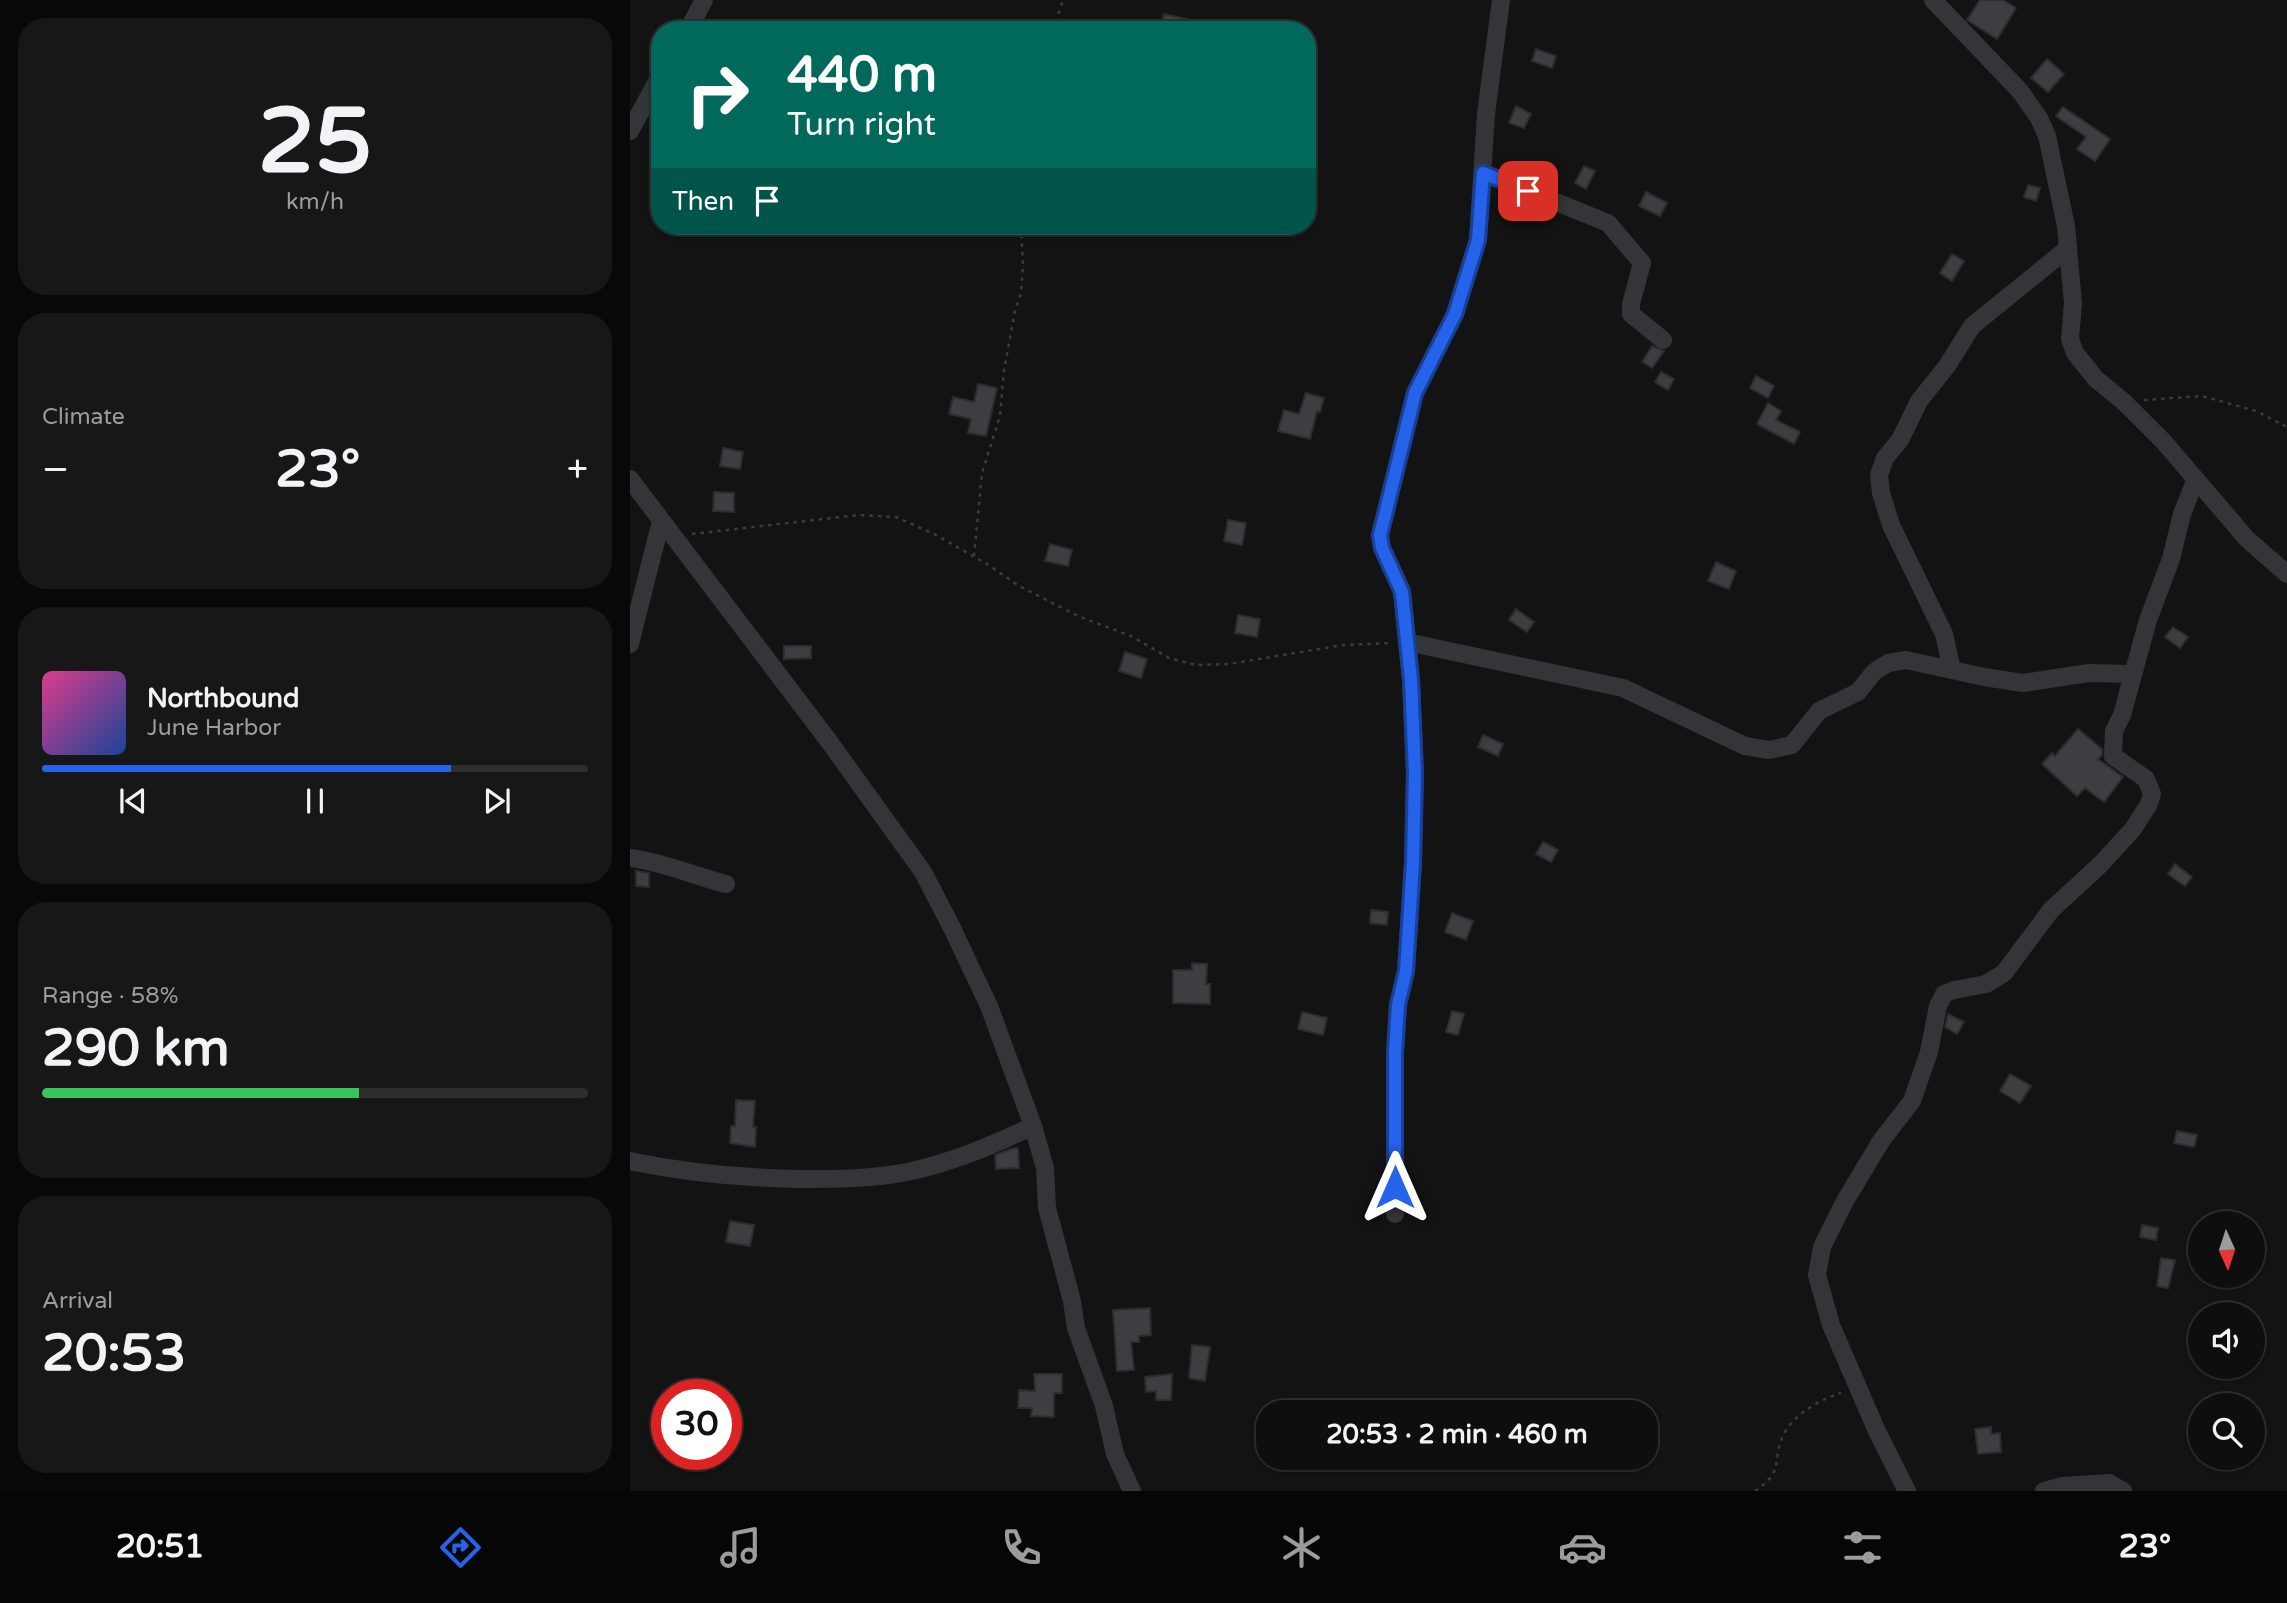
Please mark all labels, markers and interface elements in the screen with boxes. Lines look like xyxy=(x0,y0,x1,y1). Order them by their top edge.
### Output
text: 440 m xyxy=(787,46,937,105)
icon: right xyxy=(672,49,763,140)
text: 25 xyxy=(258,87,372,197)
text: Turn right xyxy=(787,106,936,144)
pin xyxy=(1498,161,1558,221)
icon: arrive xyxy=(1509,172,1547,210)
icon: arrive xyxy=(748,182,786,220)
text: Then xyxy=(672,186,734,217)
text: km/h xyxy=(286,188,344,216)
text: Climate xyxy=(42,403,125,431)
text: 23° xyxy=(275,438,360,501)
text: − xyxy=(42,447,69,493)
text: + xyxy=(567,447,588,493)
text: Northbound xyxy=(147,683,299,714)
text: June Harbor xyxy=(147,714,281,742)
icon: previous xyxy=(114,782,152,820)
icon: pause xyxy=(296,782,334,820)
icon: next xyxy=(478,782,516,820)
text: Range · 58% xyxy=(42,982,178,1010)
text: 290 km xyxy=(42,1017,230,1080)
position arrow xyxy=(1358,1150,1432,1224)
north arrow xyxy=(2188,1211,2264,1288)
map controls xyxy=(2188,1211,2265,1470)
text: Arrival xyxy=(42,1287,113,1315)
button: sound xyxy=(2188,1302,2265,1379)
text: 20:53 xyxy=(42,1322,186,1385)
speed limit sign: 30 xyxy=(651,1379,742,1470)
button: search xyxy=(2188,1393,2265,1470)
text: 20:53 · 2 min · 460 m xyxy=(1326,1419,1588,1450)
icon: directions xyxy=(436,1523,485,1572)
icon: music xyxy=(716,1523,765,1572)
icon: phone xyxy=(997,1523,1046,1572)
icon: climate xyxy=(1277,1523,1326,1572)
icon: car xyxy=(1558,1523,1607,1572)
icon: filters xyxy=(1838,1523,1887,1572)
text: 20:51 xyxy=(116,1528,204,1566)
text: 23° xyxy=(2119,1528,2171,1566)

